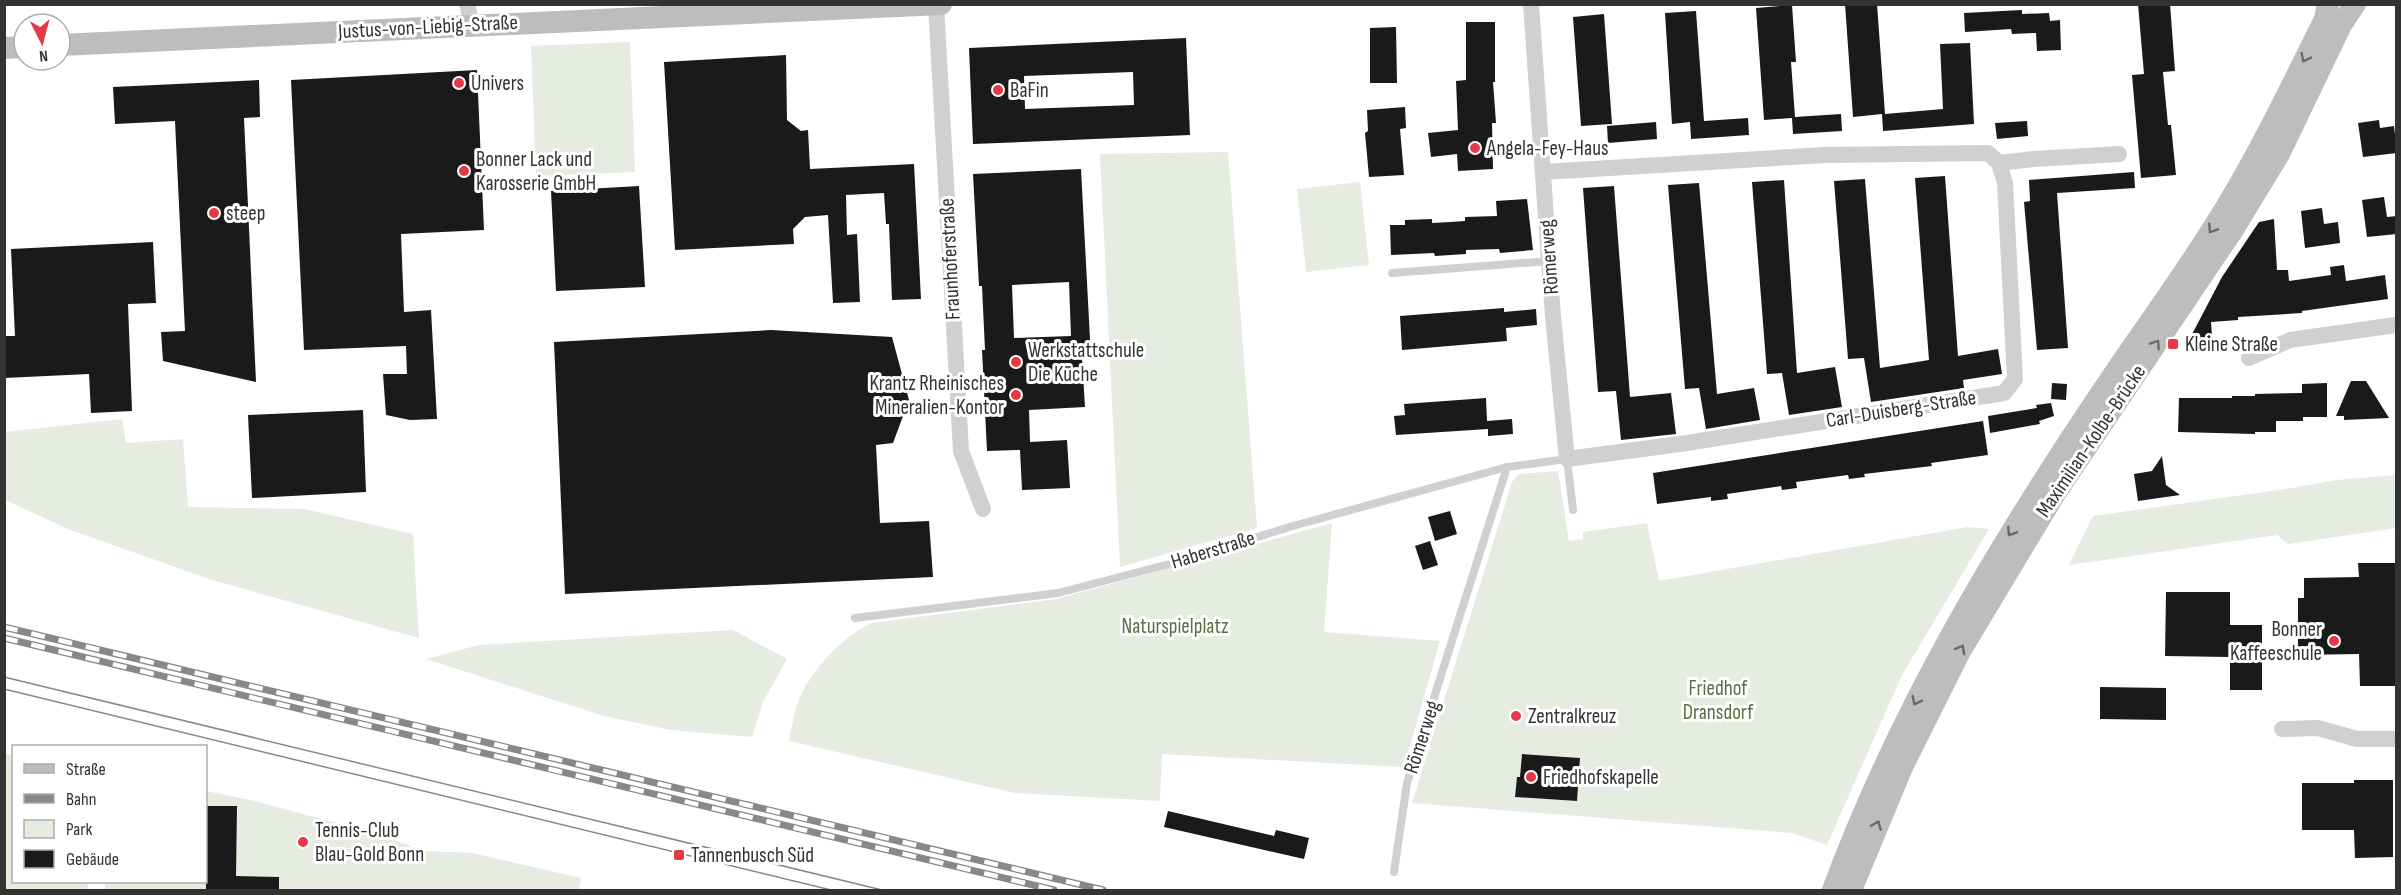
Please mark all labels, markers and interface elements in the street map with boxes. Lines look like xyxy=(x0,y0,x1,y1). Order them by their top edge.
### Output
street label: Justus-von-Liebig-Straße xyxy=(337,10,518,44)
north arrow xyxy=(12,12,72,72)
text: N xyxy=(38,46,49,65)
one-way arrow xyxy=(2301,52,2313,63)
place label: Univers xyxy=(471,71,524,96)
marker: Univers xyxy=(452,76,466,90)
place label: BaFin xyxy=(1010,78,1049,103)
marker: BaFin xyxy=(991,83,1005,97)
place label: Angela-Fey-Haus xyxy=(1486,136,1608,161)
marker: Angela-Fey-Haus xyxy=(1468,141,1482,155)
place label: Bonner Lack und Karosserie GmbH xyxy=(476,147,596,196)
marker: Bonner Lack und Karosserie GmbH xyxy=(457,164,471,178)
street label: Fraunhoferstraße xyxy=(934,197,966,321)
place label: steep xyxy=(226,201,265,226)
marker: steep xyxy=(207,206,221,220)
street label: Römerweg xyxy=(1534,219,1564,295)
one-way arrow xyxy=(2208,223,2220,233)
place label: Kleine Straße xyxy=(2185,332,2278,357)
marker: Kleine Straße xyxy=(2166,337,2180,351)
place label: Werkstattschule Die Küche xyxy=(1028,338,1144,387)
one-way arrow xyxy=(2149,340,2161,350)
marker: Werkstattschule Die Küche xyxy=(1009,355,1023,369)
street label: Maximilian-Kolbe-Brücke xyxy=(2031,360,2151,522)
place label: Krantz Rheinisches Mineralien-Kontor xyxy=(869,371,1004,420)
street label: Carl-Duisberg-Straße xyxy=(1824,385,1978,433)
marker: Krantz Rheinisches Mineralien-Kontor xyxy=(1009,388,1023,402)
street label: Haberstraße xyxy=(1168,525,1258,575)
one-way arrow xyxy=(2008,525,2019,536)
park label: Naturspielplatz xyxy=(1122,614,1229,639)
place label: Bonner Kaffeeschule xyxy=(2230,617,2322,666)
marker: Bonner Kaffeeschule xyxy=(2327,634,2341,648)
one-way arrow xyxy=(1954,645,1965,655)
park label: Friedhof Dransdorf xyxy=(1683,676,1754,725)
one-way arrow xyxy=(1911,695,1923,706)
street label: Römerweg xyxy=(1399,697,1445,777)
place label: Zentralkreuz xyxy=(1528,704,1617,729)
marker: Zentralkreuz xyxy=(1509,709,1523,723)
legend xyxy=(12,745,207,883)
text: Straße xyxy=(66,759,106,780)
place label: Friedhofskapelle xyxy=(1543,765,1659,790)
marker: Friedhofskapelle xyxy=(1524,770,1538,784)
text: Bahn xyxy=(66,789,96,810)
place label: Tennis-Club Blau-Gold Bonn xyxy=(315,818,424,867)
text: Park xyxy=(66,819,92,840)
one-way arrow xyxy=(1870,821,1882,832)
marker: Tennis-Club Blau-Gold Bonn xyxy=(296,835,310,849)
place label: Tannenbusch Süd xyxy=(691,843,814,868)
marker: Tannenbusch Süd xyxy=(672,848,686,862)
text: Gebäude xyxy=(66,849,119,870)

